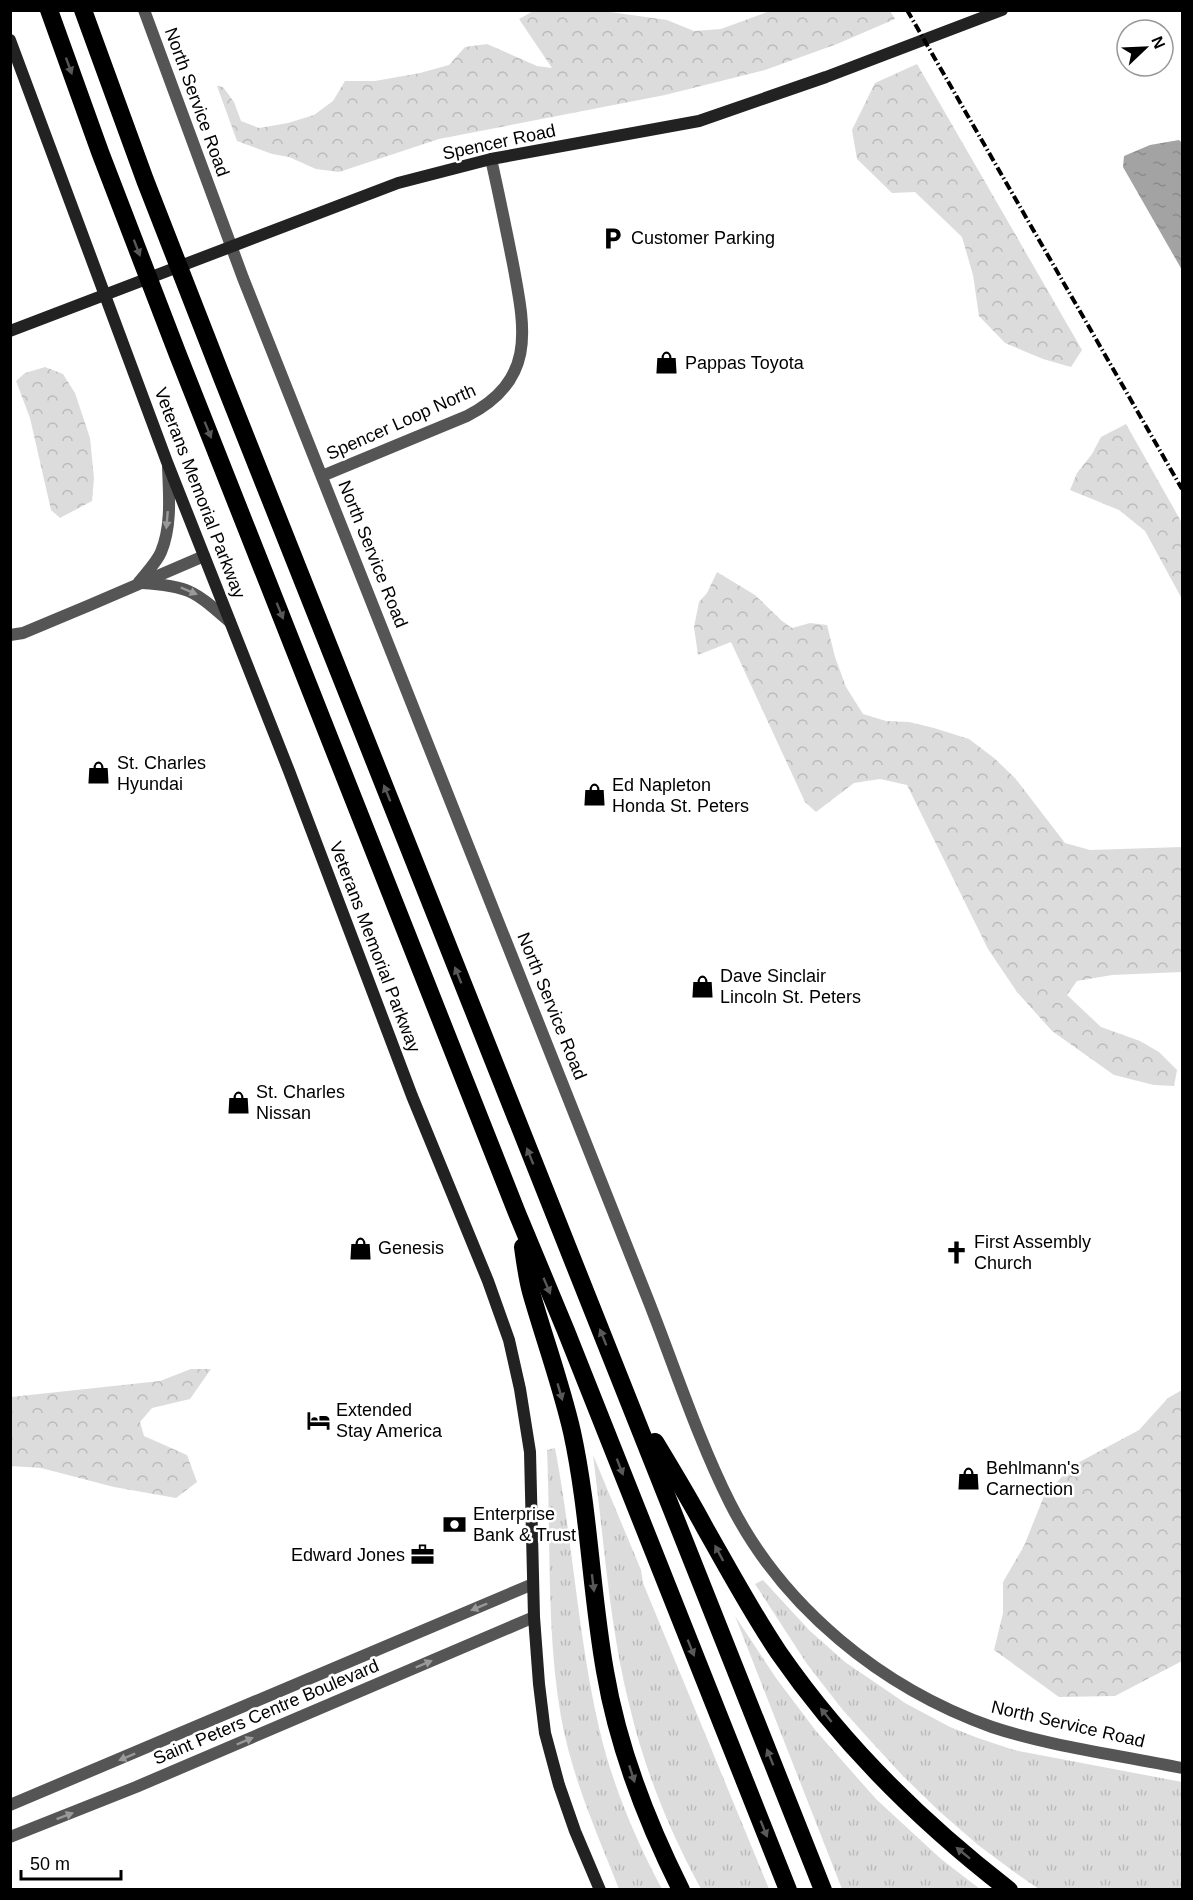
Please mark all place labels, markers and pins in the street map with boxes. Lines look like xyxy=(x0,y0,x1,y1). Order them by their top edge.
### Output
parking icon: Customer Parking xyxy=(600,225,626,251)
place label: Customer Parking xyxy=(631,228,775,248)
shop icon: Pappas Toyota xyxy=(654,350,680,376)
place label: Pappas Toyota xyxy=(685,353,805,373)
place label: St. Charles Hyundai xyxy=(117,753,206,794)
shop icon: St. Charles Hyundai xyxy=(86,760,112,786)
place label: Ed Napleton Honda St. Peters xyxy=(612,775,749,816)
shop icon: Ed Napleton Honda St. Peters xyxy=(581,782,607,808)
place label: Dave Sinclair Lincoln St. Peters xyxy=(720,966,861,1007)
shop icon: Dave Sinclair Lincoln St. Peters xyxy=(689,973,715,999)
place label: St. Charles Nissan xyxy=(256,1082,345,1123)
shop icon: St. Charles Nissan xyxy=(225,1089,251,1115)
place label: First Assembly Church xyxy=(974,1232,1091,1273)
shop icon: Genesis xyxy=(347,1235,373,1261)
place label: Genesis xyxy=(378,1238,444,1258)
church icon: First Assembly Church xyxy=(943,1239,969,1265)
place label: Extended Stay America xyxy=(336,1400,443,1441)
hotel icon: Extended Stay America xyxy=(305,1407,331,1433)
place label: Behlmann's Carnection xyxy=(986,1458,1080,1499)
shop icon: Behlmann's Carnection xyxy=(955,1465,981,1491)
place label: Enterprise Bank & Trust xyxy=(473,1504,576,1545)
bank icon: Enterprise Bank & Trust xyxy=(442,1511,468,1537)
office icon: Edward Jones xyxy=(410,1542,436,1568)
place label: Edward Jones xyxy=(291,1545,405,1565)

